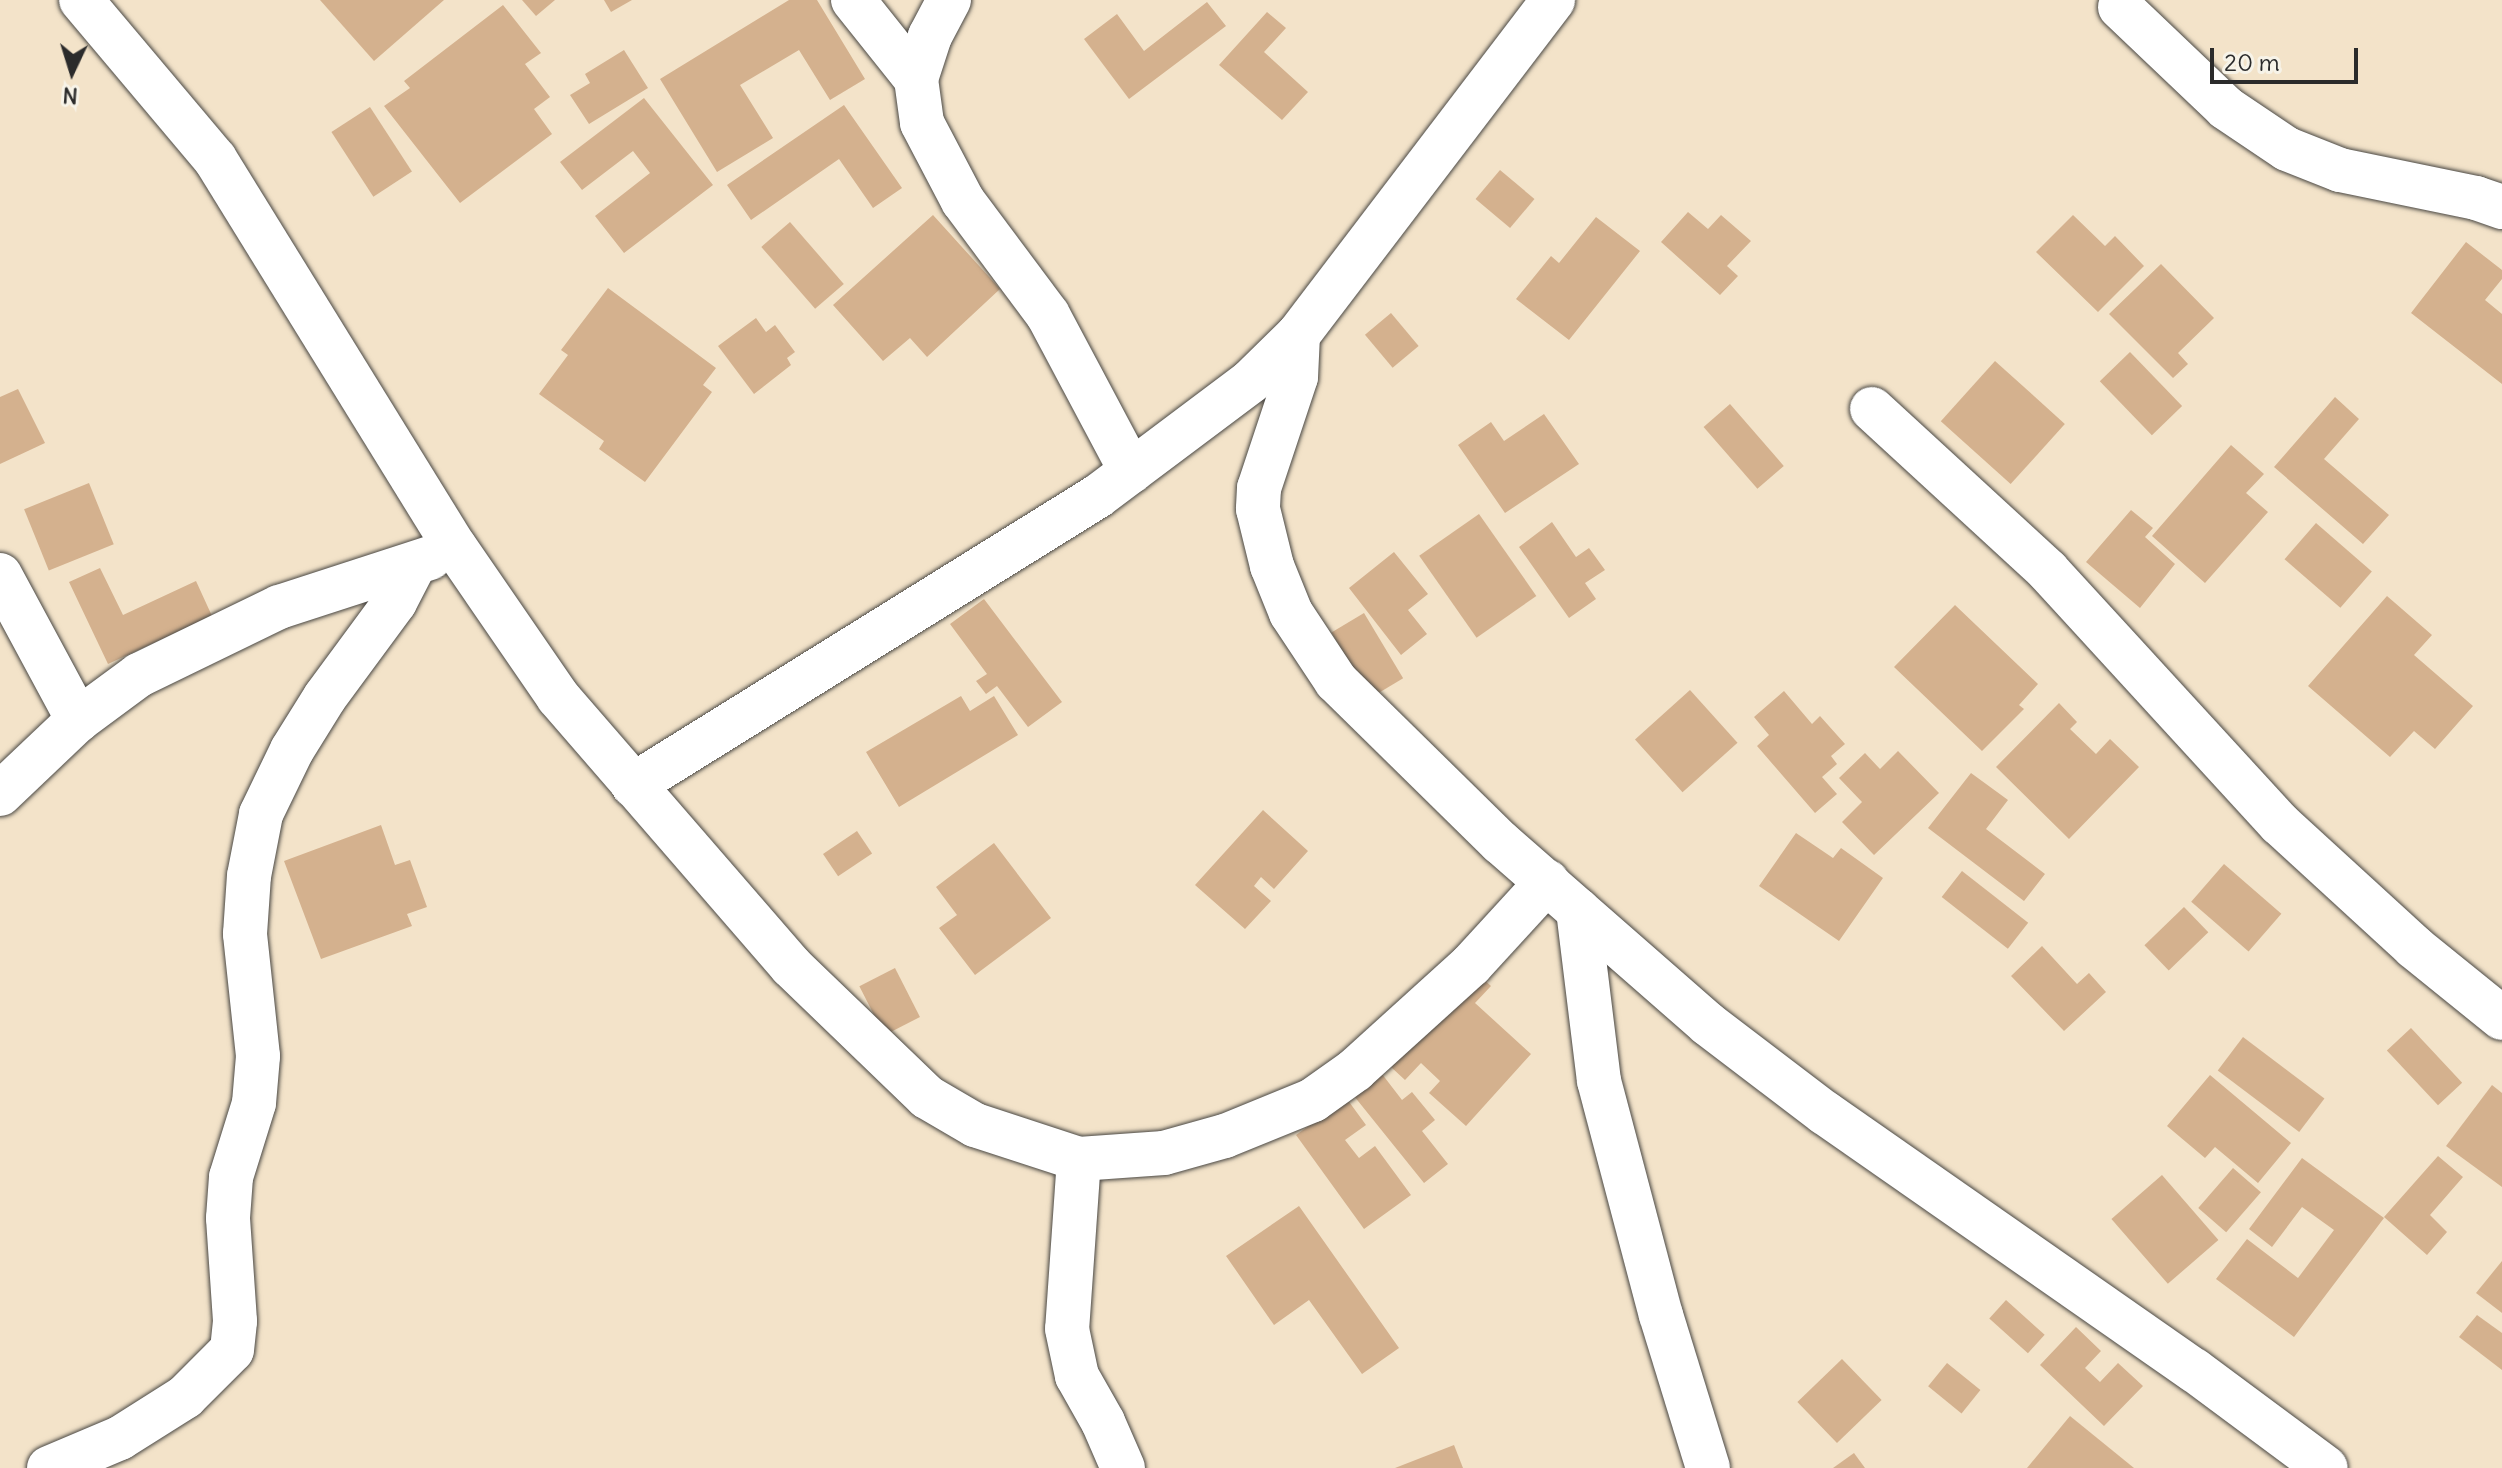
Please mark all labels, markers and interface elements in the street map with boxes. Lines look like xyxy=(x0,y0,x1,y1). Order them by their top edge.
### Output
north arrow xyxy=(32,32,112,112)
scale bar xyxy=(2214,32,2362,82)
text: 20 m xyxy=(2224,47,2280,77)
text: N xyxy=(62,81,79,110)

